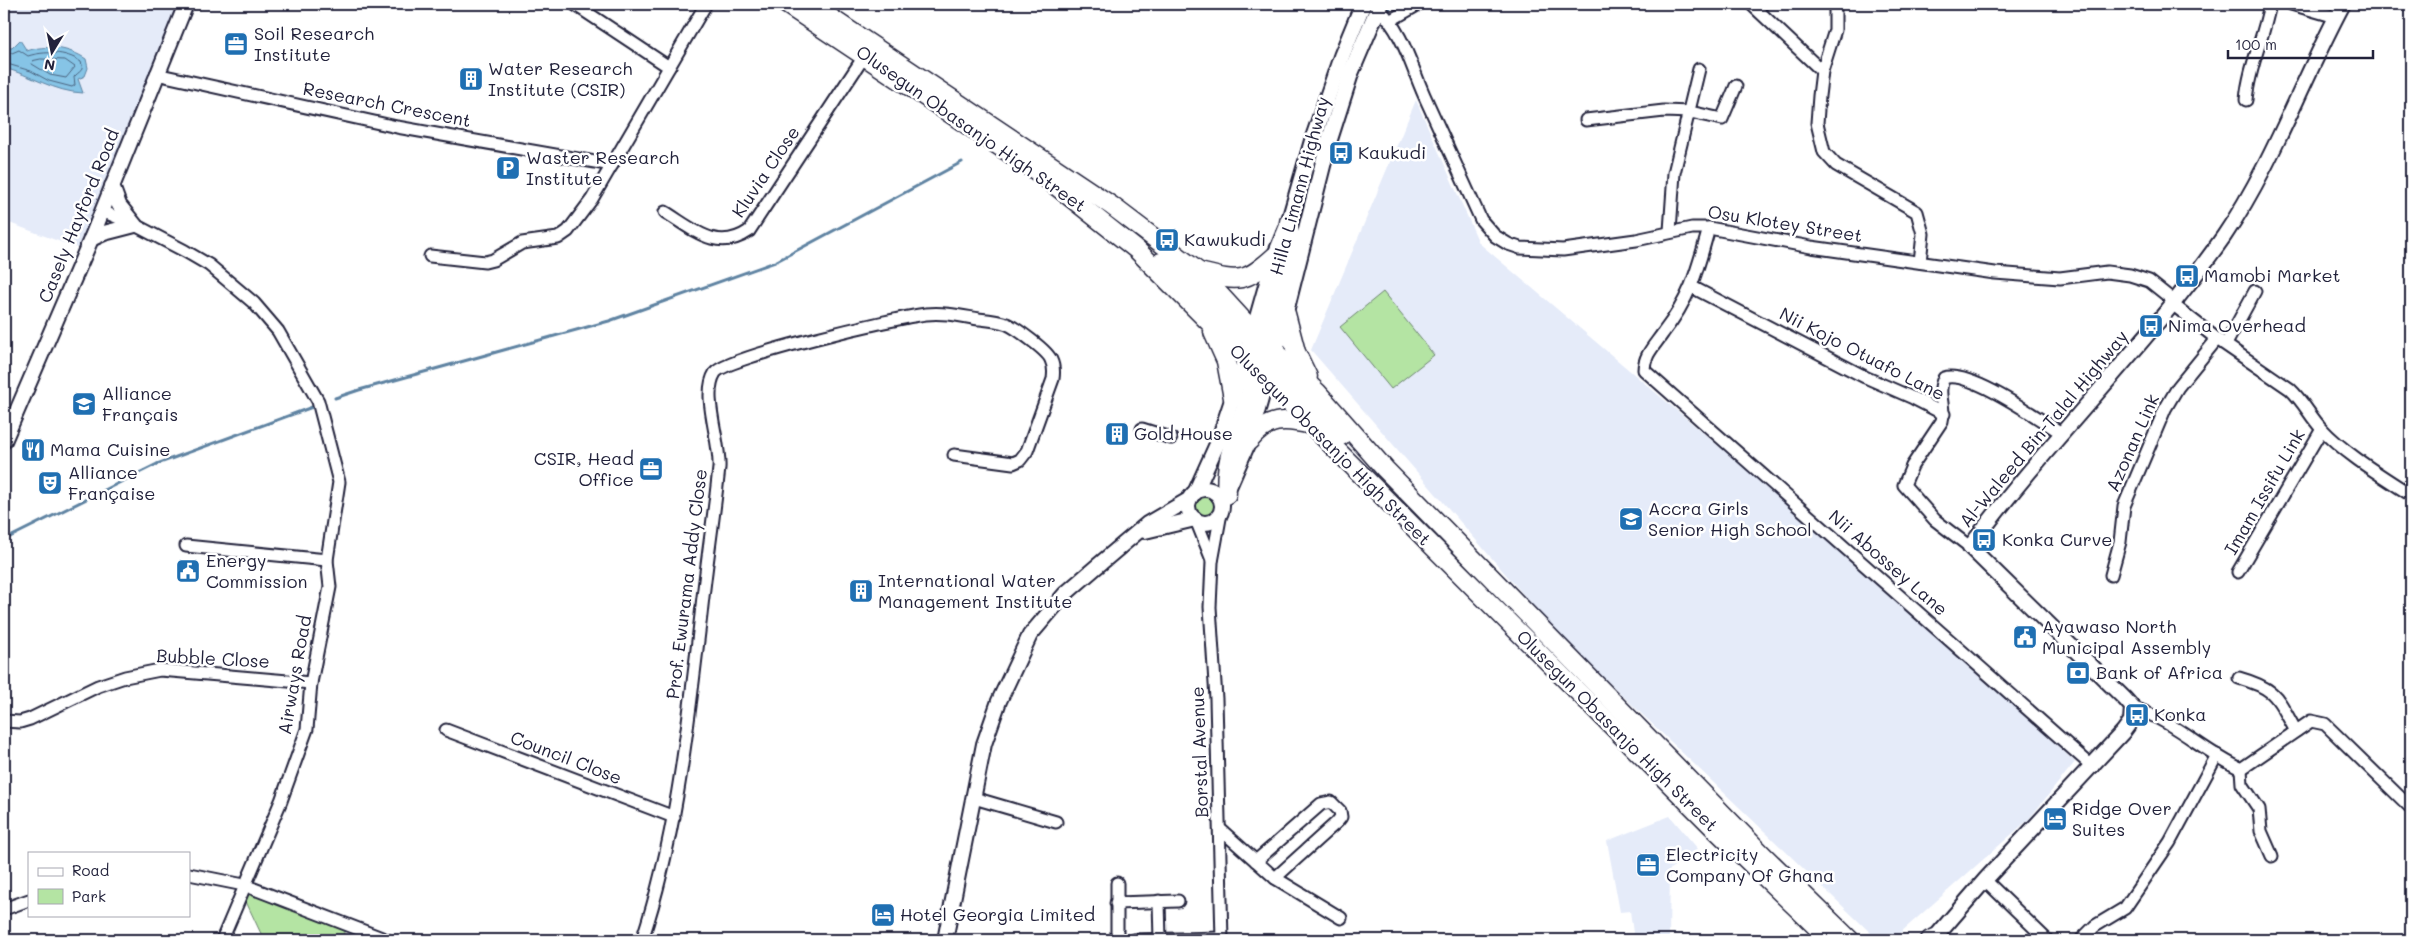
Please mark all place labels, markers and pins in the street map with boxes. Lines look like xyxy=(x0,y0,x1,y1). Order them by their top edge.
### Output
place label: Soil Research Institute xyxy=(254,21,374,66)
office icon: Soil Research Institute xyxy=(223,31,249,57)
place label: Water Research Institute (CSIR) xyxy=(488,56,632,101)
building icon: Water Research Institute (CSIR) xyxy=(458,66,484,92)
bus stop icon: Kaukudi xyxy=(1328,140,1354,166)
place label: Kaukudi xyxy=(1358,140,1426,164)
place label: Waster Research Institute xyxy=(526,145,679,190)
parking icon: Waster Research Institute xyxy=(495,155,521,181)
bus stop icon: Kawukudi xyxy=(1154,227,1180,253)
place label: Kawukudi xyxy=(1184,227,1266,251)
bus stop icon: Mamobi Market xyxy=(2174,263,2200,289)
place label: Mamobi Market xyxy=(2204,263,2341,287)
bus stop icon: Nima Overhead xyxy=(2138,313,2164,339)
place label: Nima Overhead xyxy=(2168,313,2306,337)
place label: Alliance Français xyxy=(102,381,178,426)
school or university icon: Alliance Français xyxy=(71,391,97,417)
building icon: Gold House xyxy=(1104,421,1130,447)
place label: Gold House xyxy=(1134,421,1233,445)
restaurant icon: Mama Cuisine xyxy=(20,437,46,463)
place label: Mama Cuisine xyxy=(50,437,170,461)
place label: CSIR, Head Office xyxy=(534,446,634,491)
office icon: CSIR, Head Office xyxy=(638,456,664,482)
place label: Alliance Française xyxy=(68,460,155,505)
theatre icon: Alliance Française xyxy=(37,470,63,496)
place label: Accra Girls Senior High School xyxy=(1648,496,1812,541)
school or university icon: Accra Girls Senior High School xyxy=(1618,506,1644,532)
bus stop icon: Konka Curve xyxy=(1971,527,1997,553)
place label: Konka Curve xyxy=(2002,527,2113,551)
place label: Energy Commission xyxy=(206,548,307,593)
public building icon: Energy Commission xyxy=(175,558,201,584)
place label: International Water Management Institute xyxy=(878,568,1072,613)
building icon: International Water Management Institute xyxy=(848,578,874,604)
place label: Ayawaso North Municipal Assembly xyxy=(2042,614,2211,659)
public building icon: Ayawaso North Municipal Assembly xyxy=(2012,624,2038,650)
bank icon: Bank of Africa xyxy=(2065,660,2091,686)
place label: Bank of Africa xyxy=(2096,660,2223,684)
bus stop icon: Konka xyxy=(2124,702,2150,728)
place label: Konka xyxy=(2154,702,2206,726)
place label: Ridge Over Suites xyxy=(2072,796,2172,841)
hotel icon: Ridge Over Suites xyxy=(2042,806,2068,832)
place label: Electricity Company Of Ghana xyxy=(1666,842,1834,887)
office icon: Electricity Company Of Ghana xyxy=(1635,852,1661,878)
hotel icon: Hotel Georgia Limited xyxy=(870,902,896,928)
place label: Hotel Georgia Limited xyxy=(900,902,1095,926)

